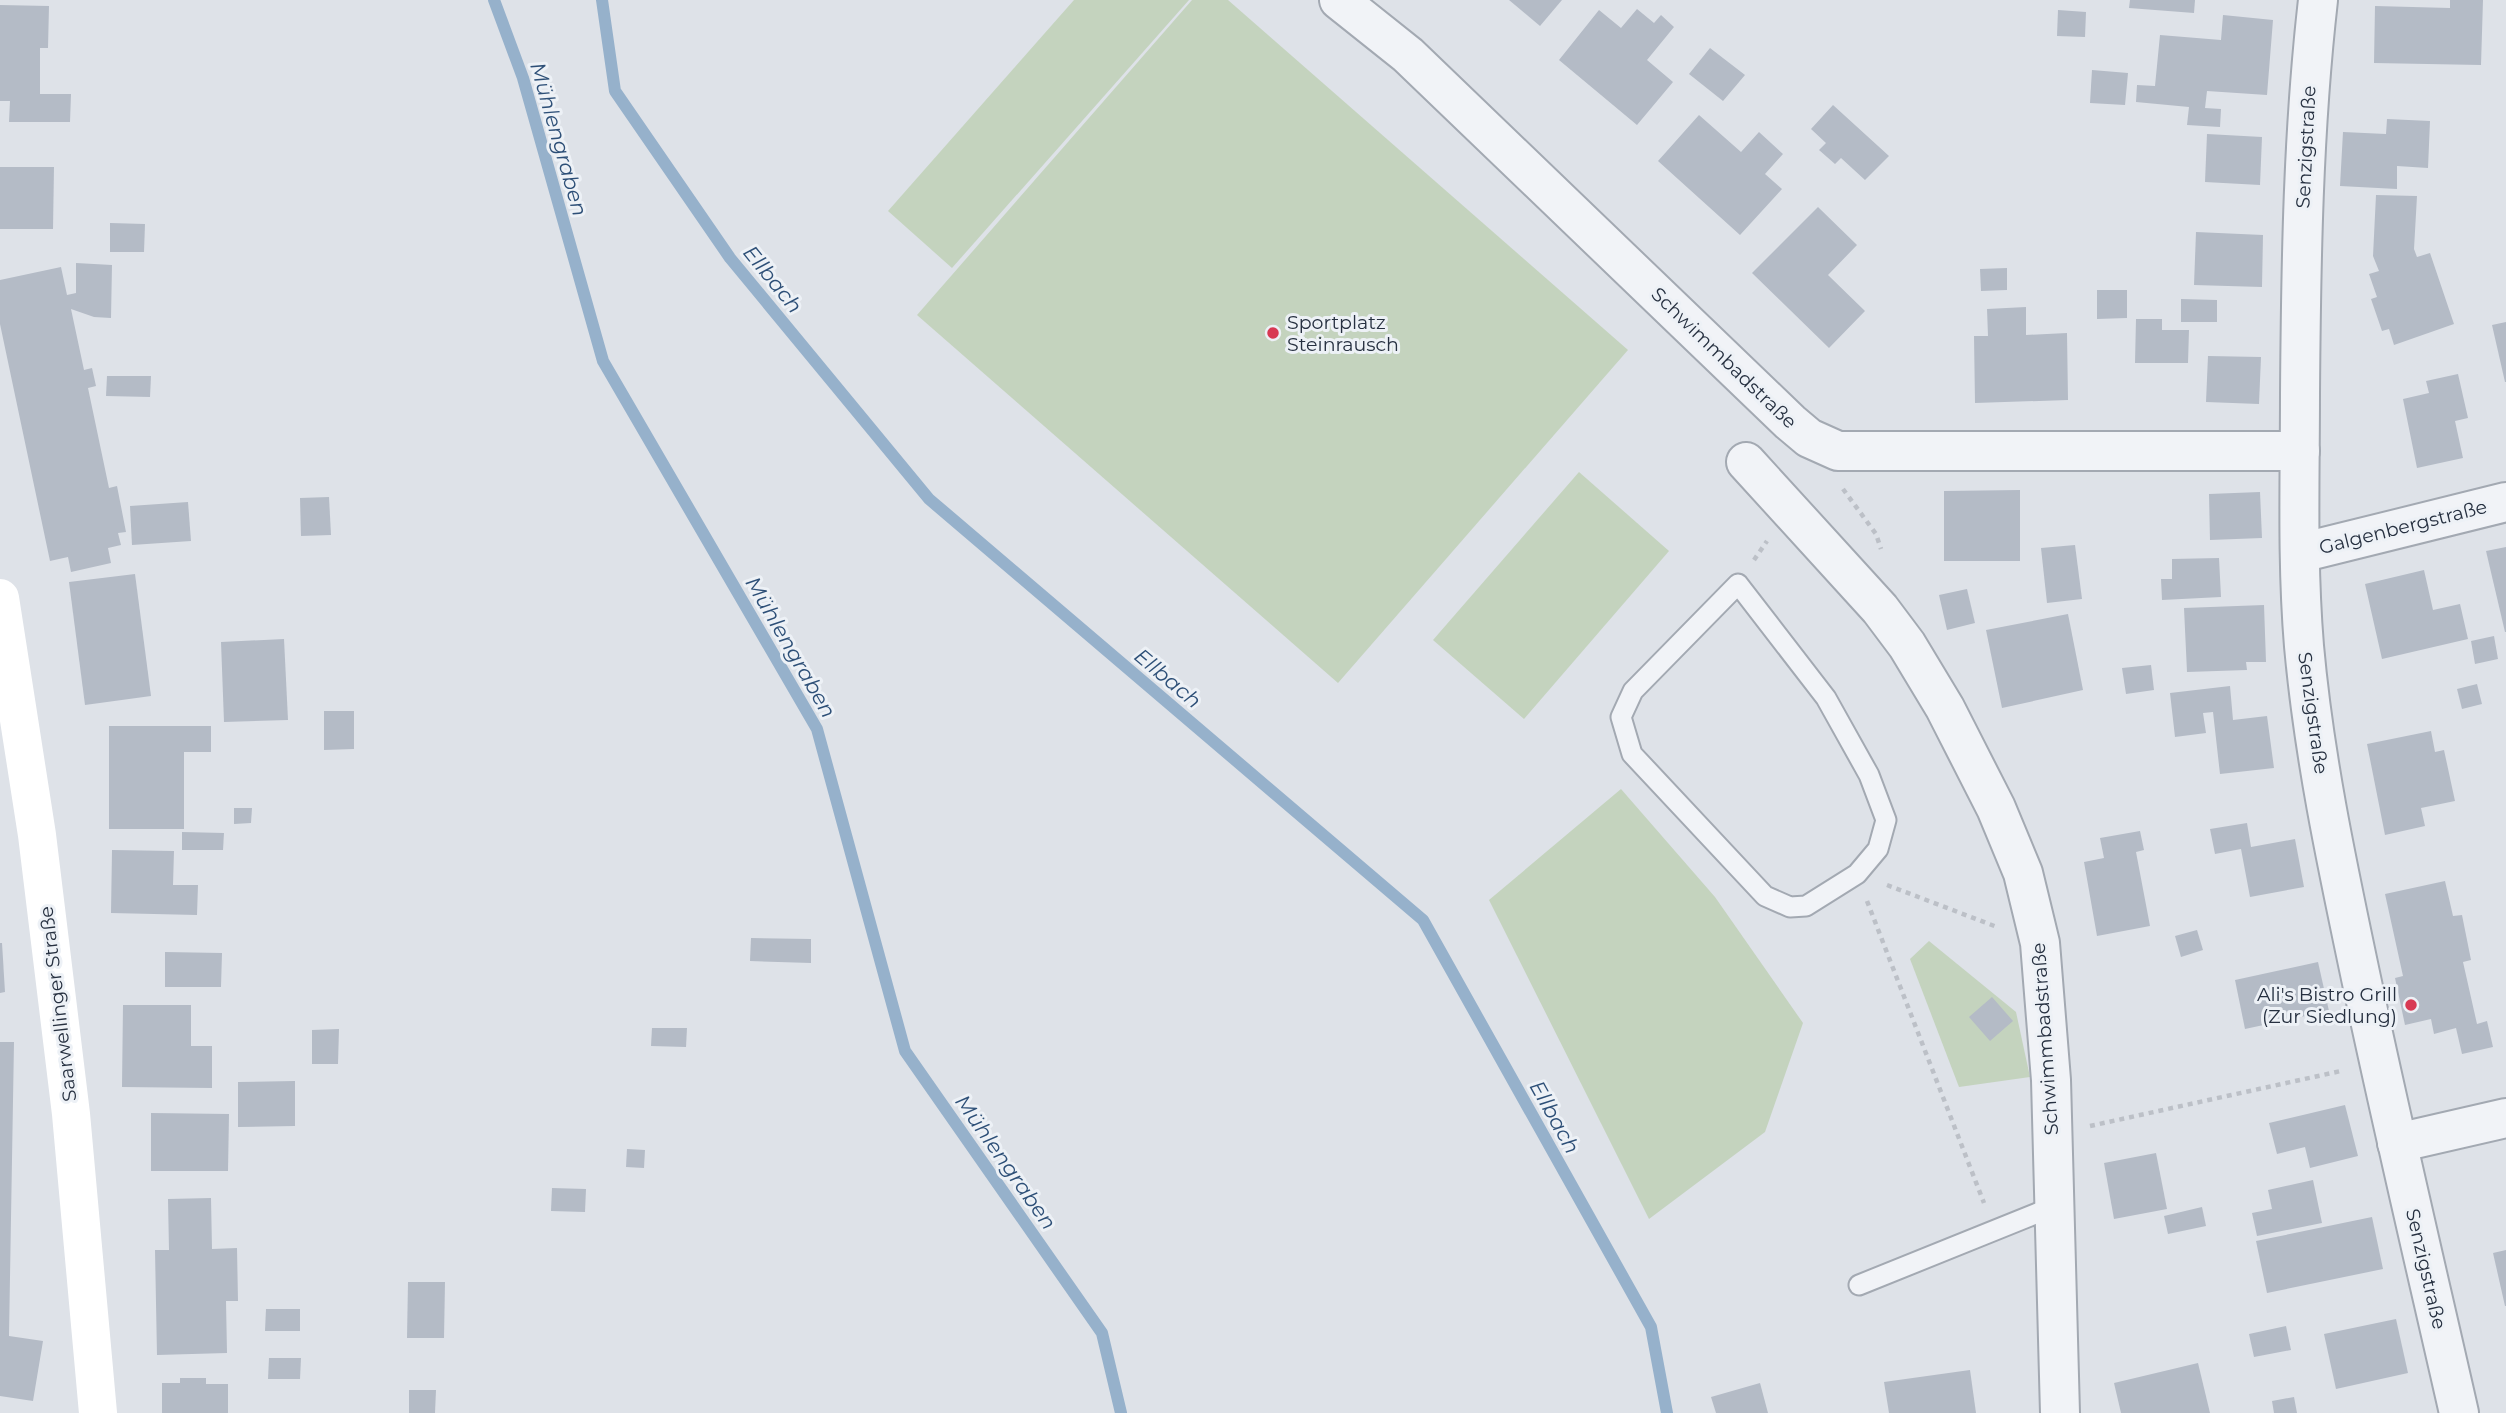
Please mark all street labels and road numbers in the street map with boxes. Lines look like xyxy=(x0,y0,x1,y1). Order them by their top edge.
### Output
street label: Senzigstraße xyxy=(2291,85,2321,209)
street label: Schwimmbadstraße xyxy=(1647,283,1801,433)
street label: Galgenbergstraße xyxy=(2317,495,2489,559)
street label: Senzigstraße xyxy=(2293,650,2333,776)
street label: Saarwellinger Straße xyxy=(35,905,81,1103)
street label: Schwimmbadstraße xyxy=(2027,942,2063,1136)
street label: Senzigstraße xyxy=(2401,1206,2451,1332)

